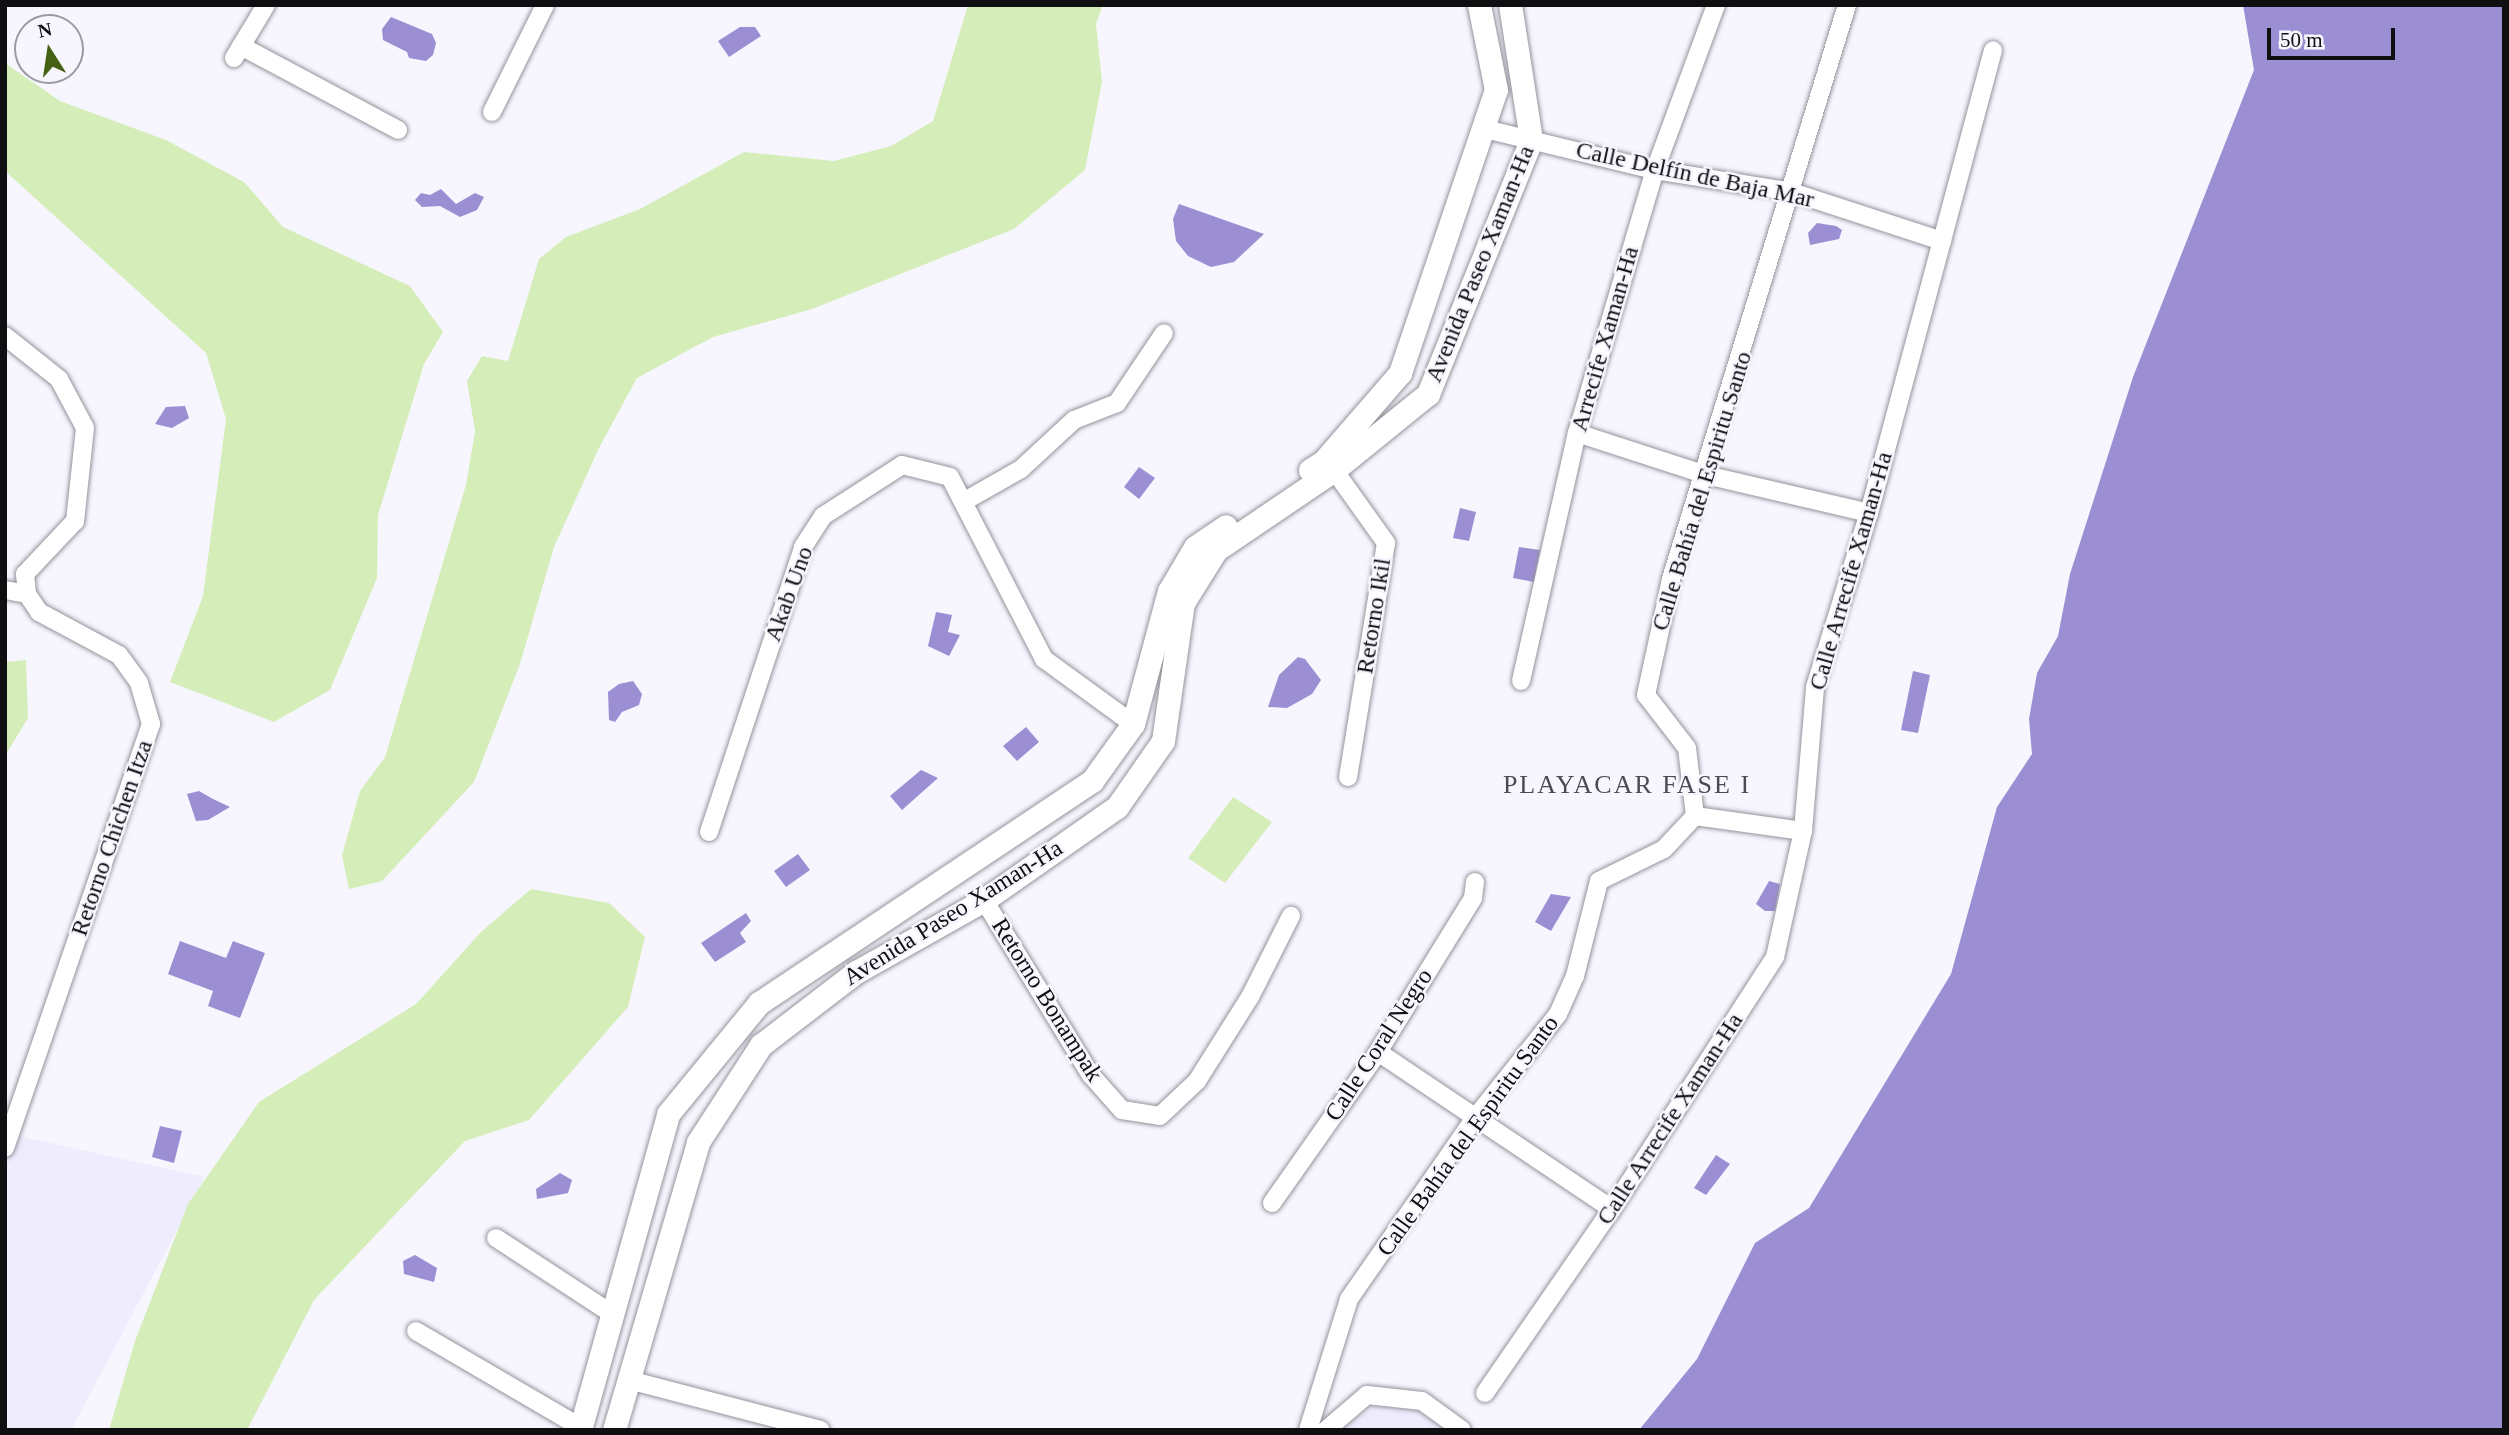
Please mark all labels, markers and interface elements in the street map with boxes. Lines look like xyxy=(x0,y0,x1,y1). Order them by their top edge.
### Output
north arrow xyxy=(14,14,84,84)
scale bar xyxy=(2271,14,2399,58)
text: N xyxy=(36,18,54,42)
text: 50 m xyxy=(2280,28,2323,52)
street label: Calle Delfín de Baja Mar xyxy=(1573,136,1817,214)
street label: Avenida Paseo Xaman-Ha xyxy=(1419,141,1541,387)
street label: Arrecife Xaman-Ha xyxy=(1565,243,1645,435)
street label: Calle Bahía del Espiritu Santo xyxy=(1646,348,1758,634)
street label: Calle Arrecife Xaman-Ha xyxy=(1803,448,1899,694)
street label: Akab Uno xyxy=(758,542,820,646)
street label: Retorno Ikil xyxy=(1351,556,1397,676)
street label: Retorno Chichen Itza xyxy=(65,736,159,940)
district label: PLAYACAR FASE I xyxy=(1505,769,1749,801)
street label: Avenida Paseo Xaman-Ha xyxy=(838,834,1068,992)
street label: Retorno Bonampak xyxy=(985,913,1109,1087)
street label: Calle Coral Negro xyxy=(1319,963,1439,1127)
street label: Calle Arrecife Xaman-Ha xyxy=(1590,1007,1750,1231)
street label: Calle Bahía del Espiritu Santo xyxy=(1371,1010,1565,1262)

